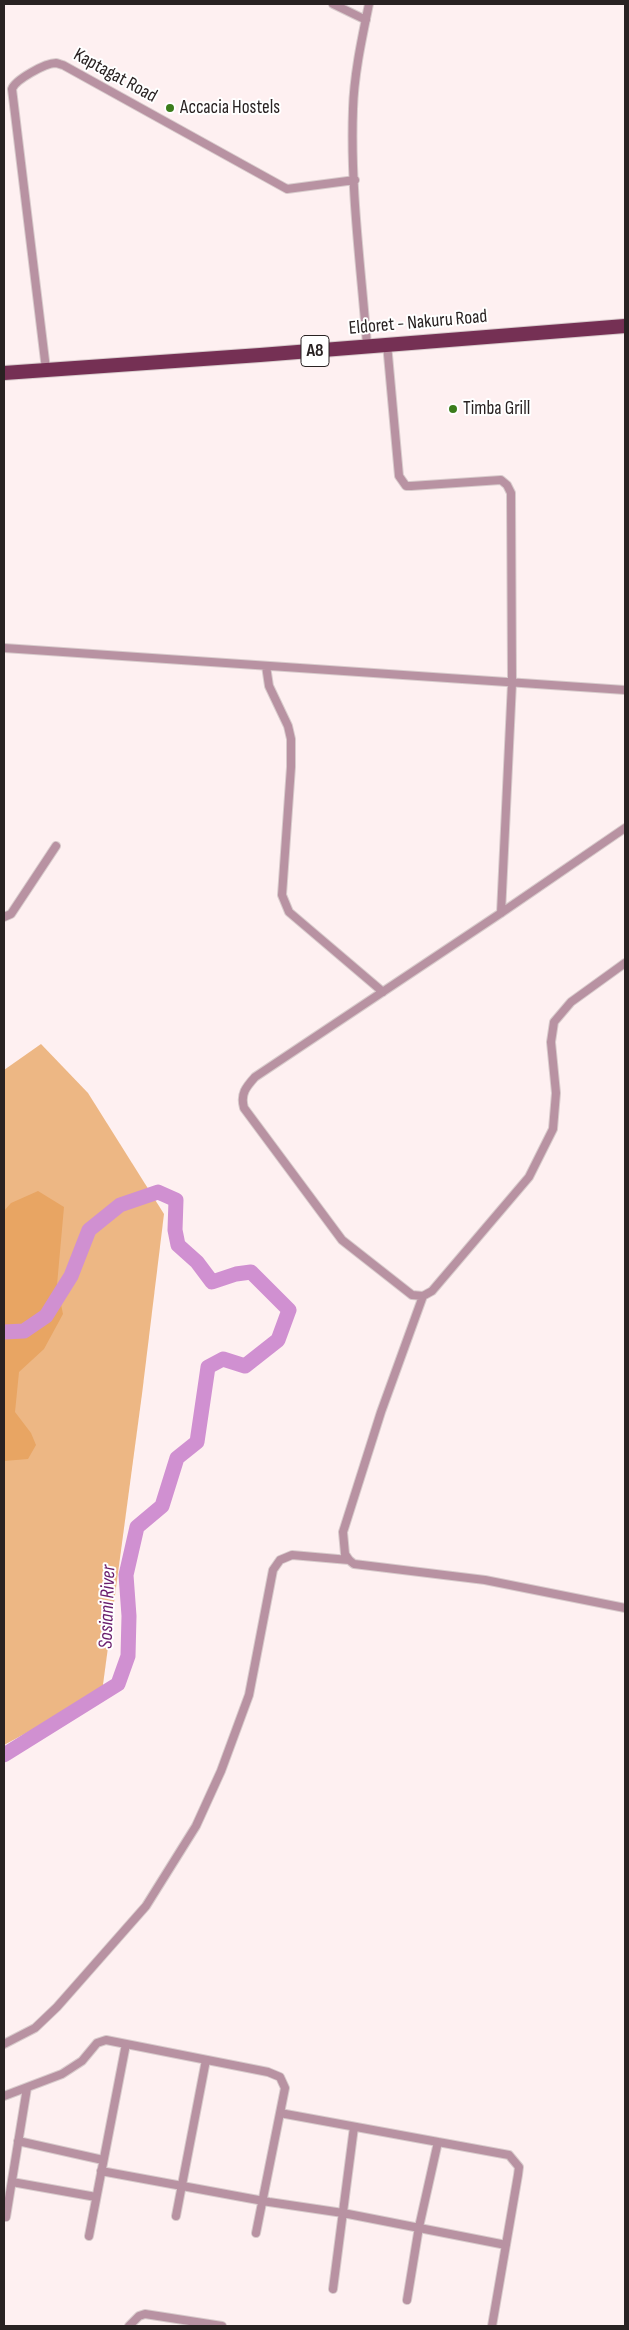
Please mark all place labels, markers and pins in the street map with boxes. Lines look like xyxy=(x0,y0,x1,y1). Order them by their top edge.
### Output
place label: Accacia Hostels xyxy=(180,97,280,119)
marker: Accacia Hostels xyxy=(164,102,176,114)
place label: Timba Grill xyxy=(463,398,530,420)
marker: Timba Grill xyxy=(447,403,459,415)

